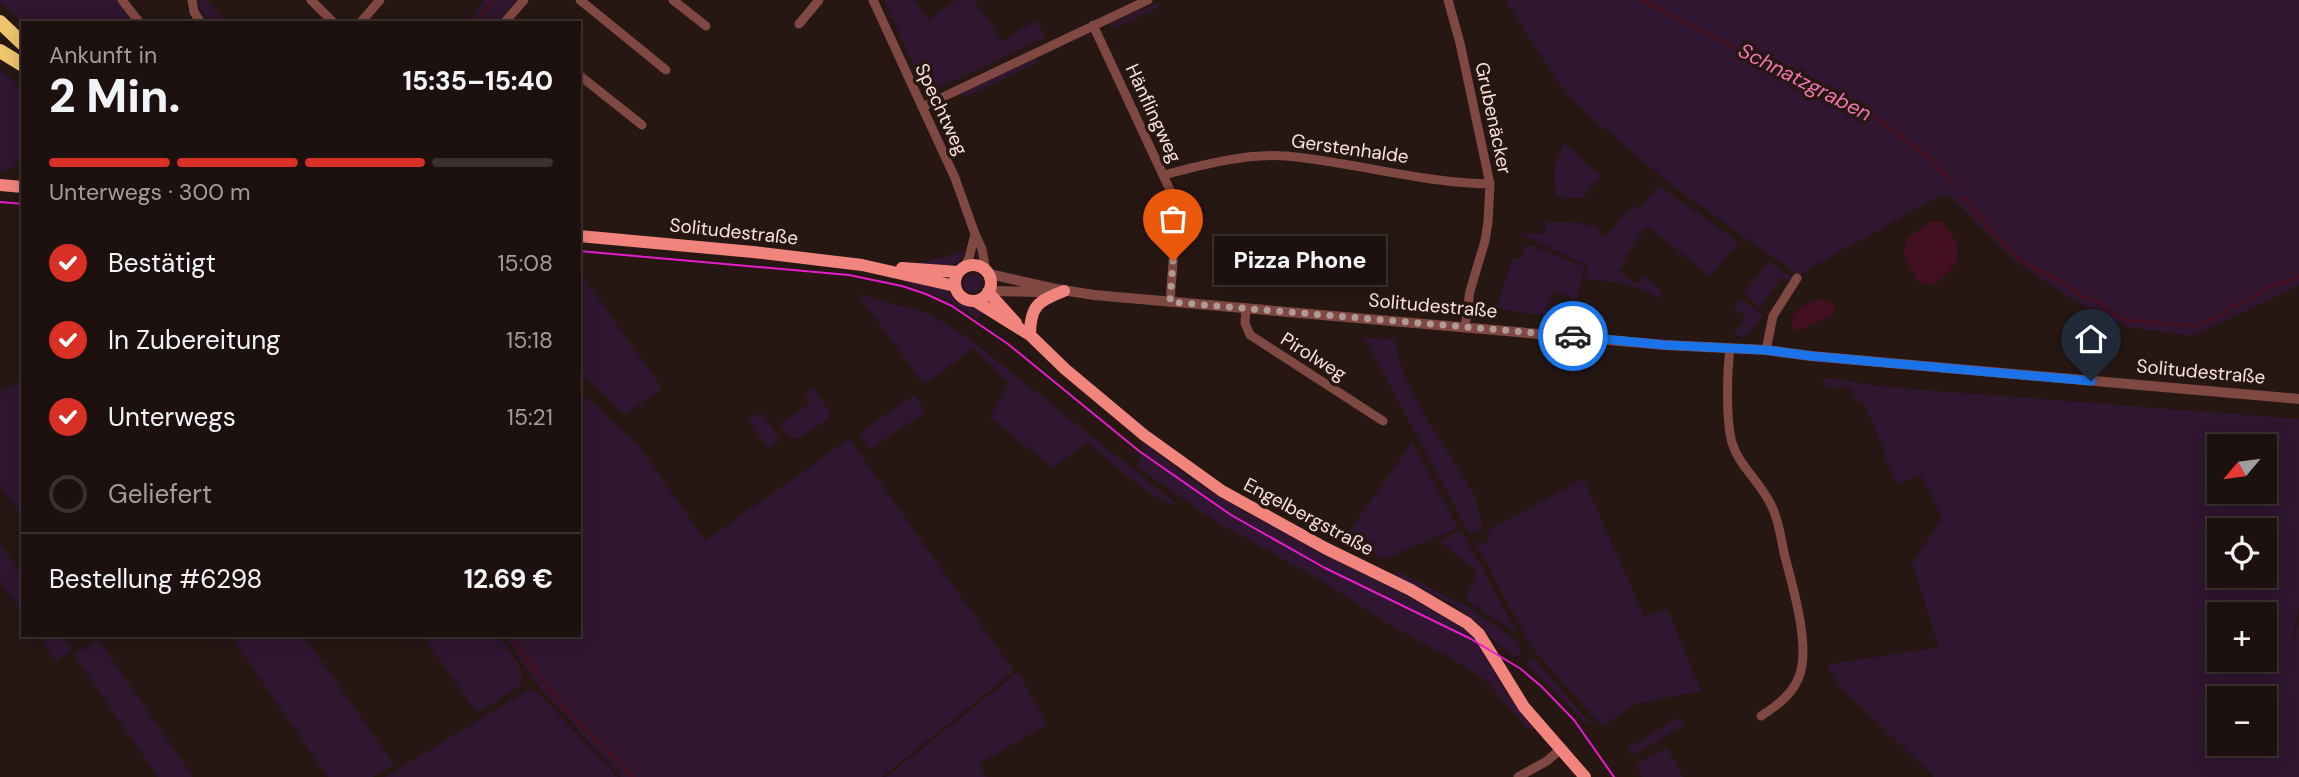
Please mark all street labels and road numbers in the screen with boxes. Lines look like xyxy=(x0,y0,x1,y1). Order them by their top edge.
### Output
street label: Spechtweg xyxy=(909,59,974,159)
street label: Hänflingweg xyxy=(1120,60,1188,167)
street label: Grubenäcker xyxy=(1469,60,1518,176)
street label: Gerstenhalde xyxy=(1290,128,1410,169)
street label: Solitudestraße xyxy=(668,212,799,251)
street label: Solitudestraße xyxy=(1368,287,1498,324)
street label: Pirolweg xyxy=(1276,326,1352,387)
street label: Solitudestraße xyxy=(2136,353,2266,390)
street label: Engelbergstraße xyxy=(1239,472,1378,561)

